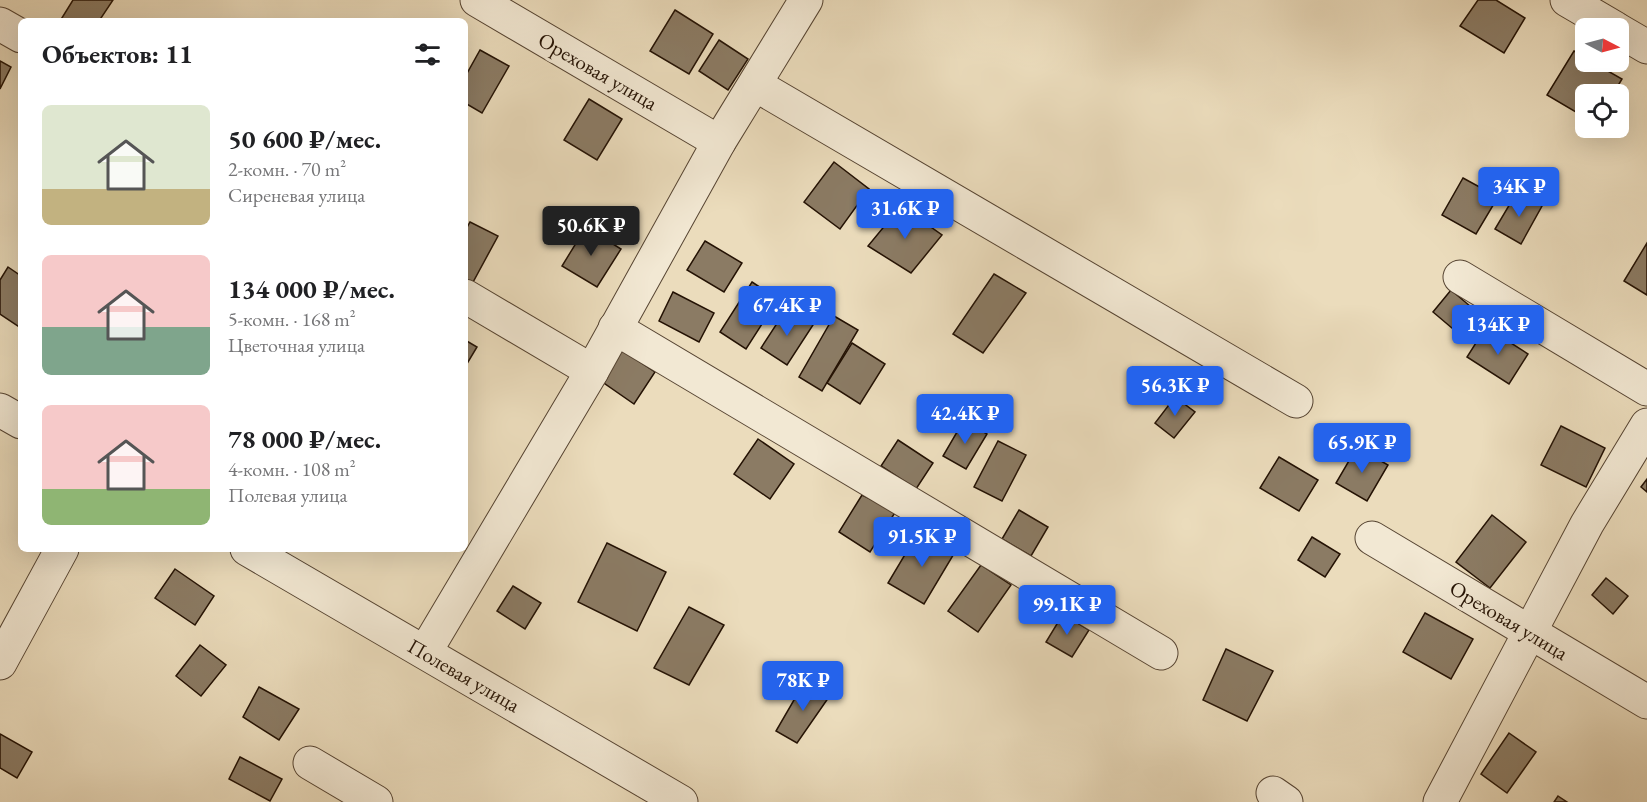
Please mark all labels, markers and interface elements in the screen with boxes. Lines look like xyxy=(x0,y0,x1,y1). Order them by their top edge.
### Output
north arrow xyxy=(1575,18,1629,72)
map controls xyxy=(1575,18,1629,138)
street label: Ореховая улица xyxy=(533,26,663,116)
text: Объектов: 11 xyxy=(42,37,193,71)
icon: filters xyxy=(411,38,444,71)
button: locate xyxy=(1575,84,1629,138)
text: 50 600 ₽/мес. xyxy=(228,122,381,156)
icon: home xyxy=(90,129,162,201)
text: 2-комн. · 70 m² xyxy=(228,156,346,182)
pin: 34K ₽ xyxy=(1477,167,1561,218)
text: 34K ₽ xyxy=(1492,173,1546,199)
text: Сиреневая улица xyxy=(228,182,365,208)
pin: 31.6K ₽ xyxy=(850,189,960,240)
text: 31.6K ₽ xyxy=(871,195,939,221)
pin: 50.6K ₽ xyxy=(536,206,646,257)
text: 50.6K ₽ xyxy=(557,212,625,238)
text: 134 000 ₽/мес. xyxy=(228,272,395,306)
icon: home xyxy=(90,279,162,351)
pin: 67.4K ₽ xyxy=(732,286,842,337)
text: 67.4K ₽ xyxy=(753,292,821,318)
pin: 134K ₽ xyxy=(1449,305,1547,356)
text: 5-комн. · 168 m² xyxy=(228,306,356,332)
text: 134K ₽ xyxy=(1466,311,1530,337)
text: Цветочная улица xyxy=(228,332,365,358)
pin: 56.3K ₽ xyxy=(1120,366,1230,417)
text: 56.3K ₽ xyxy=(1141,372,1209,398)
pin: 42.4K ₽ xyxy=(910,394,1020,445)
text: 42.4K ₽ xyxy=(931,400,999,426)
text: 78 000 ₽/мес. xyxy=(228,422,381,456)
pin: 65.9K ₽ xyxy=(1307,423,1417,474)
icon: home xyxy=(90,429,162,501)
text: 65.9K ₽ xyxy=(1328,429,1396,455)
text: 4-комн. · 108 m² xyxy=(228,456,356,482)
text: Полевая улица xyxy=(228,482,347,508)
pin: 91.5K ₽ xyxy=(867,517,977,568)
text: 91.5K ₽ xyxy=(888,523,956,549)
street label: Ореховая улица xyxy=(1445,574,1574,666)
pin: 99.1K ₽ xyxy=(1012,585,1122,636)
text: 99.1K ₽ xyxy=(1033,591,1101,617)
street label: Полевая улица xyxy=(403,632,526,718)
pin: 78K ₽ xyxy=(761,661,845,712)
text: 78K ₽ xyxy=(776,667,830,693)

